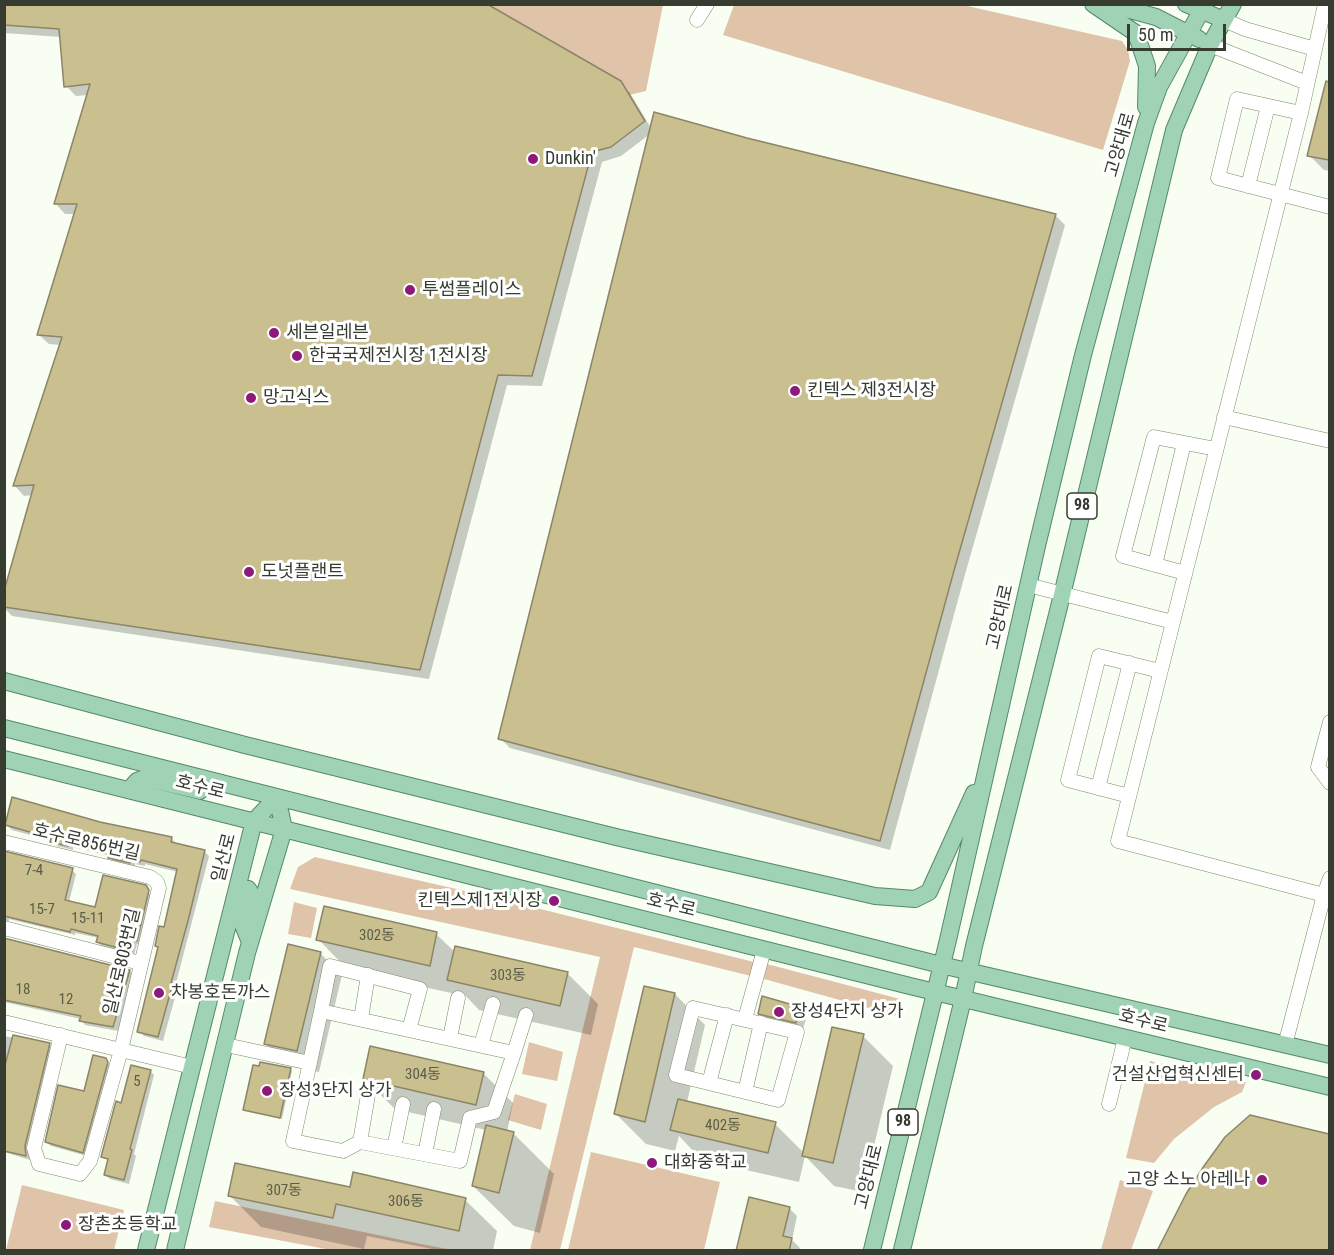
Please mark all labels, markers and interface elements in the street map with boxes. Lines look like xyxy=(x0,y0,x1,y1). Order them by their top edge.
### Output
scale bar xyxy=(1130,12,1229,50)
text: 50 m xyxy=(1138,24,1173,45)
street label: 고양대로 xyxy=(1101,110,1141,180)
place label: Dunkin' xyxy=(545,148,596,170)
marker: Dunkin' xyxy=(526,152,540,166)
place label: 투썸플레이스 xyxy=(422,279,521,301)
marker: 투썸플레이스 xyxy=(403,283,417,297)
place label: 세븐일레븐 xyxy=(286,322,369,344)
marker: 세븐일레븐 xyxy=(267,326,281,340)
place label: 한국국제전시장 1전시장 xyxy=(309,345,488,367)
marker: 한국국제전시장 1전시장 xyxy=(290,349,304,363)
place label: 킨텍스 제3전시장 xyxy=(807,380,936,402)
marker: 킨텍스 제3전시장 xyxy=(788,384,802,398)
place label: 망고식스 xyxy=(263,387,329,409)
marker: 망고식스 xyxy=(244,391,258,405)
road number: 98 xyxy=(1067,493,1097,519)
place label: 도넛플랜트 xyxy=(261,561,344,583)
marker: 도넛플랜트 xyxy=(242,565,256,579)
street label: 고양대로 xyxy=(983,582,1019,652)
street label: 호수로 xyxy=(173,772,227,804)
street label: 호수로856번길 xyxy=(30,820,142,866)
street label: 일산로 xyxy=(209,831,241,885)
house number: 7-4 xyxy=(25,862,43,880)
place label: 킨텍스제1전시장 xyxy=(417,890,542,912)
street label: 호수로 xyxy=(644,890,698,922)
marker: 킨텍스제1전시장 xyxy=(547,894,561,908)
house number: 15-7 xyxy=(29,901,55,919)
street label: 일산로803번길 xyxy=(100,906,146,1018)
house number: 15-11 xyxy=(71,910,105,928)
house number: 302동 xyxy=(359,927,395,945)
house number: 303동 xyxy=(490,967,526,985)
house number: 18 xyxy=(16,981,30,999)
place label: 차봉호돈까스 xyxy=(171,982,270,1004)
marker: 차봉호돈까스 xyxy=(152,986,166,1000)
house number: 12 xyxy=(59,991,73,1009)
place label: 장성4단지 상가 xyxy=(791,1001,903,1023)
marker: 장성4단지 상가 xyxy=(772,1005,786,1019)
street label: 호수로 xyxy=(1116,1006,1170,1038)
place label: 건설산업혁신센터 xyxy=(1112,1064,1244,1086)
house number: 304동 xyxy=(405,1066,441,1084)
marker: 건설산업혁신센터 xyxy=(1249,1068,1263,1082)
house number: 5 xyxy=(133,1073,141,1091)
place label: 장성3단지 상가 xyxy=(279,1080,391,1102)
marker: 장성3단지 상가 xyxy=(260,1084,274,1098)
road number: 98 xyxy=(888,1109,918,1135)
house number: 402동 xyxy=(705,1117,741,1135)
street label: 고양대로 xyxy=(852,1142,888,1212)
place label: 대화중학교 xyxy=(664,1152,747,1174)
marker: 대화중학교 xyxy=(645,1156,659,1170)
place label: 고양 소노 아레나 xyxy=(1126,1169,1250,1191)
marker: 고양 소노 아레나 xyxy=(1255,1173,1269,1187)
house number: 307동 xyxy=(266,1182,302,1200)
house number: 306동 xyxy=(388,1193,424,1211)
place label: 장촌초등학교 xyxy=(78,1214,177,1236)
marker: 장촌초등학교 xyxy=(59,1218,73,1232)

